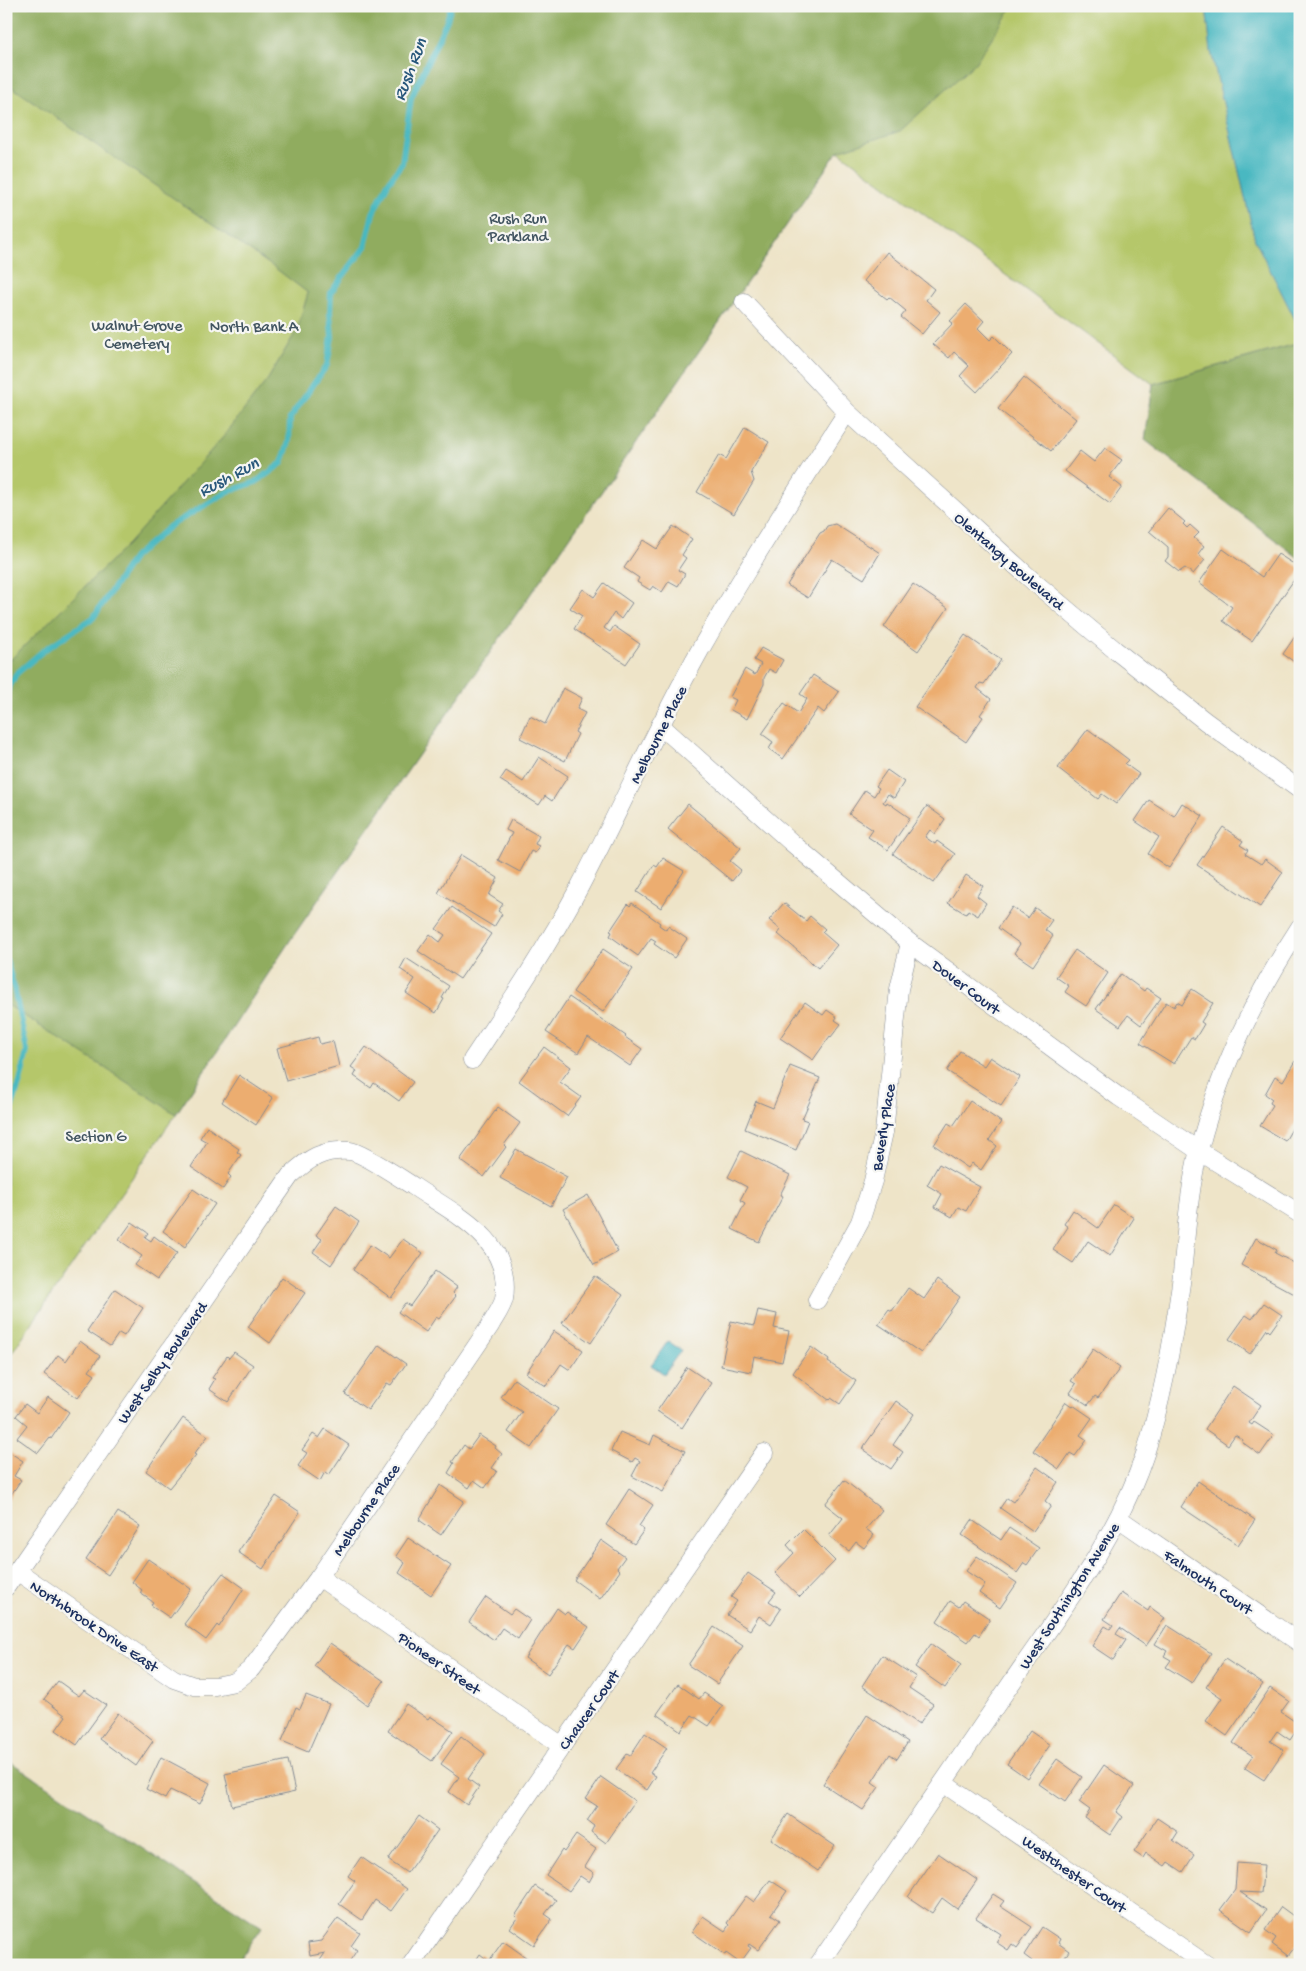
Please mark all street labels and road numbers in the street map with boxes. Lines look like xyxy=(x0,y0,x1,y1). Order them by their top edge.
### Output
street label: Olentangy Boulevard xyxy=(949,510,1068,617)
street label: Melbourne Place xyxy=(627,683,693,788)
street label: Dover Court xyxy=(926,956,1004,1021)
street label: Beverly Place xyxy=(869,1082,902,1173)
street label: West Selby Boulevard xyxy=(115,1298,214,1428)
street label: Melbourne Place xyxy=(330,1461,406,1561)
street label: West Southington Avenue xyxy=(1016,1519,1126,1674)
street label: Falmouth Court xyxy=(1158,1547,1256,1621)
street label: Northbrook Drive East xyxy=(25,1578,162,1679)
street label: Pioneer Street xyxy=(392,1629,484,1701)
street label: Chaucer Court xyxy=(556,1666,626,1755)
street label: Westchester Court xyxy=(1017,1833,1130,1920)

